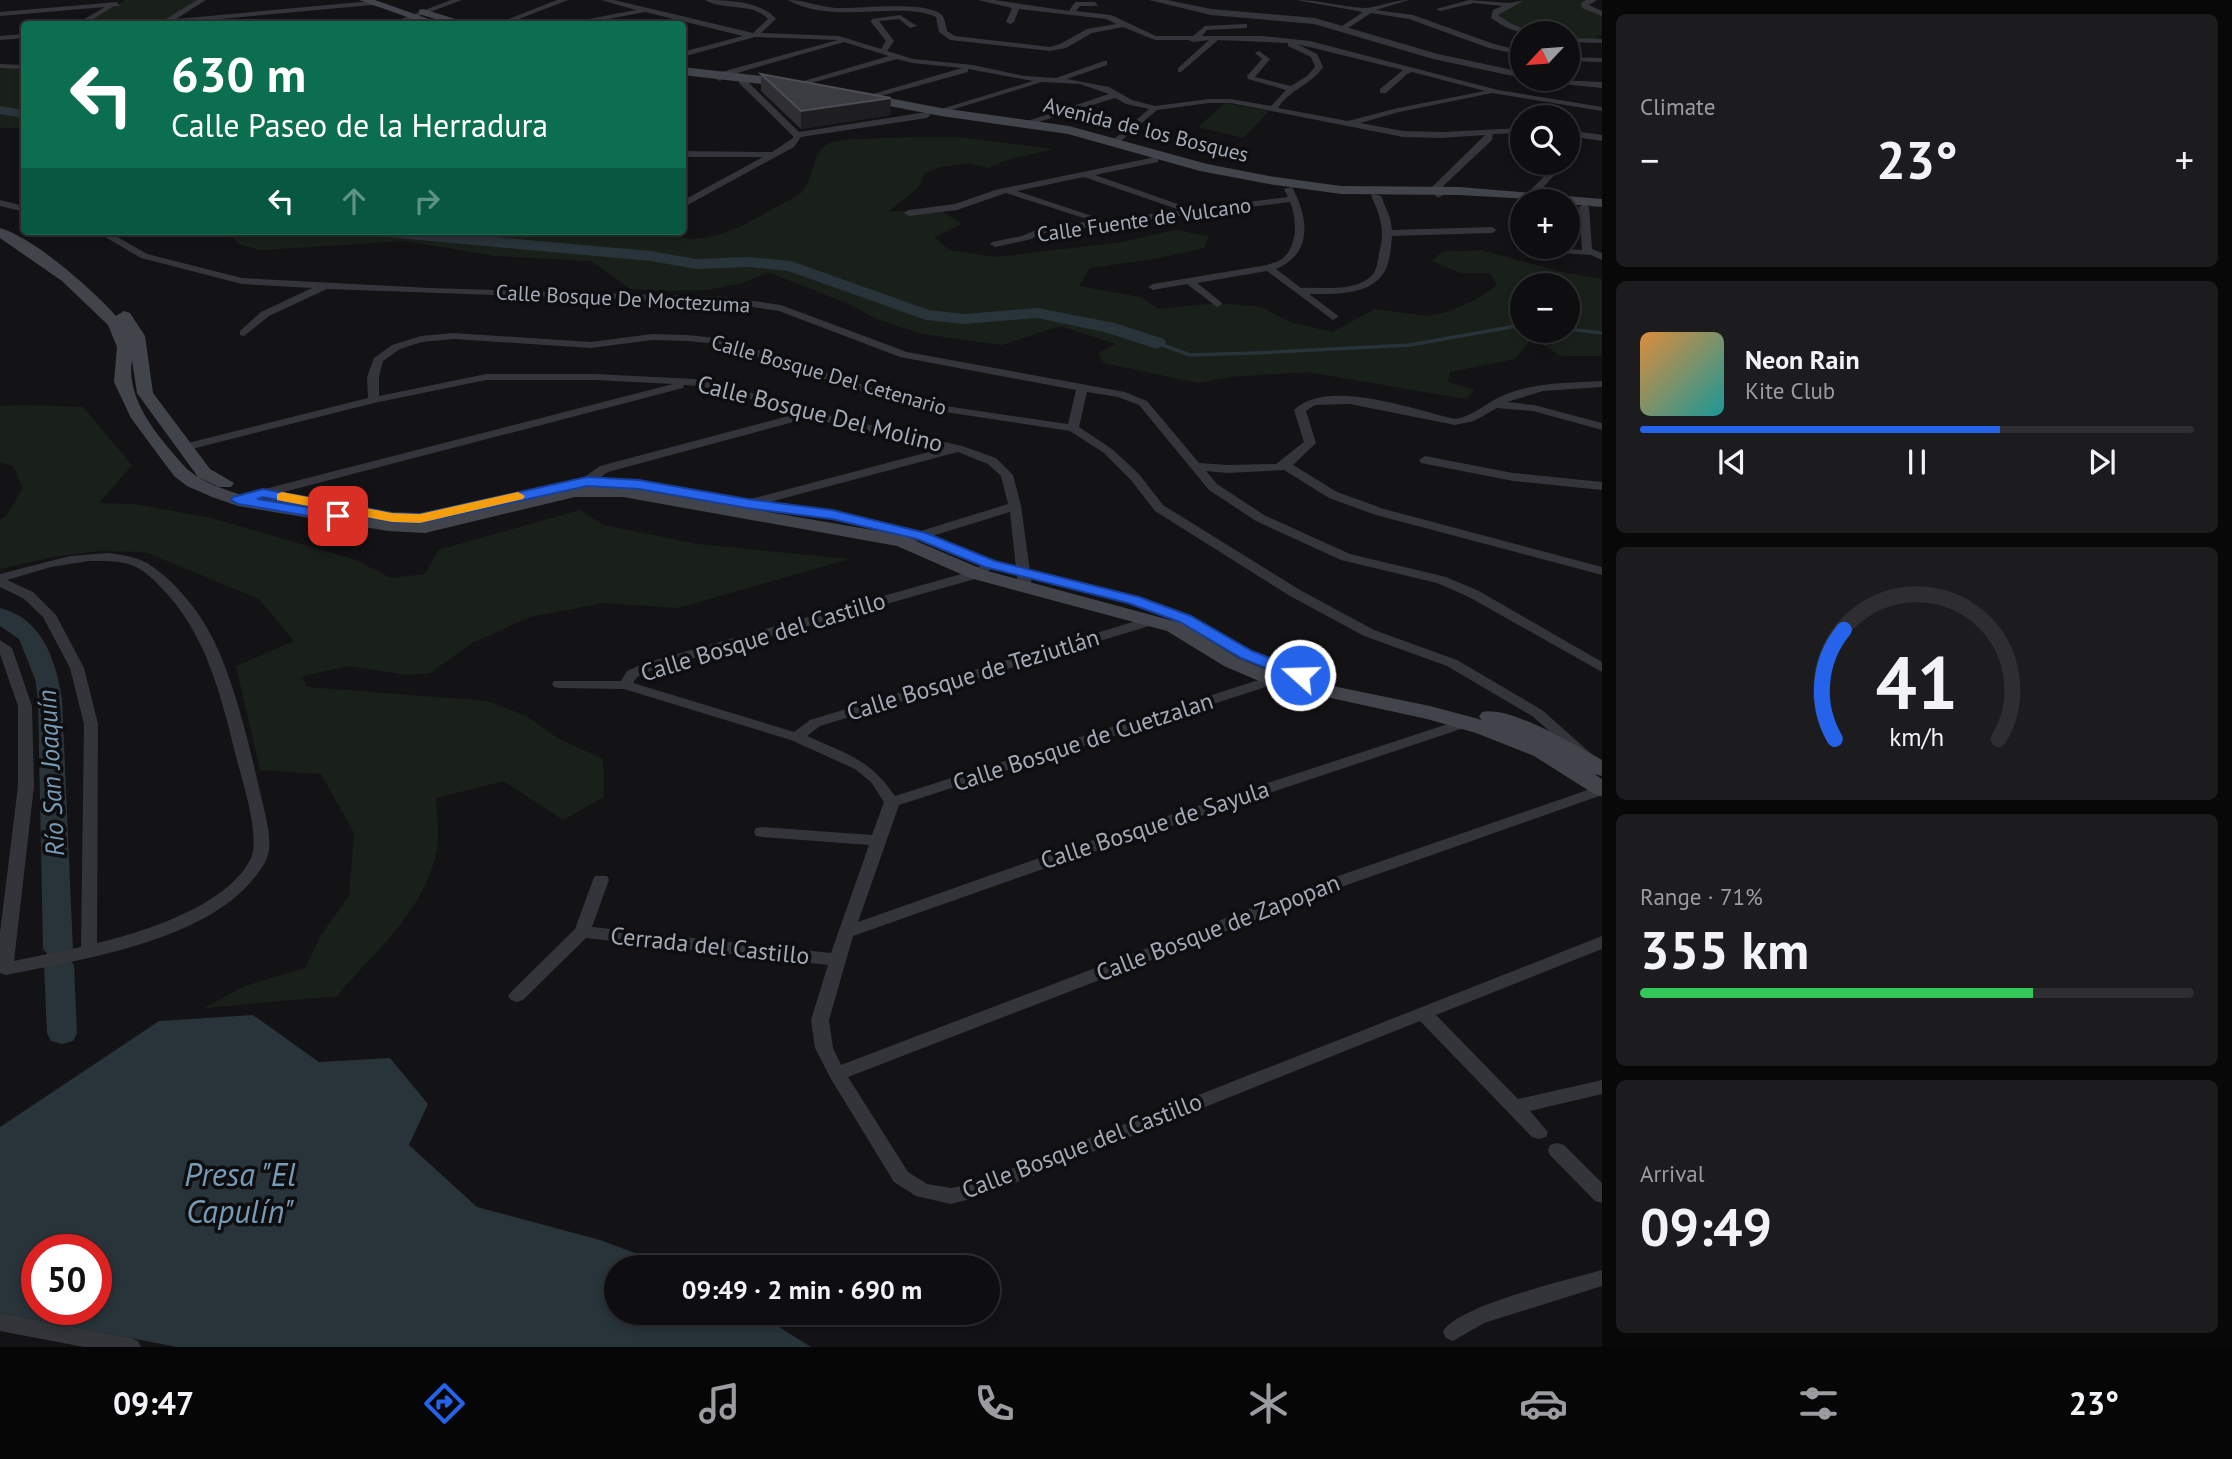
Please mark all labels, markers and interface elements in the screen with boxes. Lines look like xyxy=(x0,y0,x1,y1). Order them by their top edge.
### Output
north arrow xyxy=(1510,21,1580,91)
map controls xyxy=(1510,21,1580,343)
text: 630 m xyxy=(171,42,306,106)
icon: left xyxy=(56,49,147,140)
street label: Avenida de los Bosques xyxy=(1041,91,1251,168)
text: Climate xyxy=(1640,92,1715,121)
text: Calle Paseo de la Herradura xyxy=(171,104,548,146)
button: search xyxy=(1510,105,1580,175)
text: 23° xyxy=(1876,126,1958,193)
text: − xyxy=(1640,135,1659,184)
text: + xyxy=(2175,135,2194,184)
icon: left xyxy=(262,182,300,220)
icon: ahead xyxy=(335,182,373,220)
icon: right xyxy=(408,182,446,220)
button: + xyxy=(1510,189,1580,259)
street label: Calle Fuente de Vulcano xyxy=(1035,191,1253,248)
button: − xyxy=(1510,273,1580,343)
street label: Calle Bosque De Moctezuma xyxy=(495,278,751,319)
street label: Calle Bosque Del Cetenario xyxy=(708,328,950,421)
text: Neon Rain xyxy=(1745,343,1860,376)
street label: Calle Bosque Del Molino xyxy=(694,368,946,459)
text: Kite Club xyxy=(1745,376,1835,405)
icon: previous xyxy=(1713,443,1751,481)
icon: pause xyxy=(1898,443,1936,481)
icon: next xyxy=(2083,443,2121,481)
pin xyxy=(308,486,368,546)
icon: arrive xyxy=(319,497,357,535)
street label: Calle Bosque del Castillo xyxy=(637,584,889,689)
street label: Calle Bosque de Teziutlán xyxy=(843,621,1103,728)
text: 41 xyxy=(1876,636,1958,730)
position arrow xyxy=(1263,638,1337,712)
street label: Calle Bosque de Cuetzalan xyxy=(949,685,1217,798)
water label: Río San Joaquín xyxy=(30,689,71,857)
text: km/h xyxy=(1890,721,1944,753)
street label: Calle Bosque de Sayula xyxy=(1037,773,1273,876)
street label: Calle Bosque de Zapopan xyxy=(1092,867,1344,988)
text: Range · 71% xyxy=(1640,882,1763,911)
text: 355 km xyxy=(1640,916,1809,983)
street label: Cerrada del Castillo xyxy=(609,920,811,971)
street label: Calle Bosque del Castillo xyxy=(957,1085,1206,1206)
water label: Presa "El Capulín" xyxy=(184,1153,296,1232)
text: Arrival xyxy=(1640,1159,1704,1188)
text: 09:49 xyxy=(1640,1193,1772,1260)
speed limit sign: 50 xyxy=(21,1234,112,1325)
text: 09:49 · 2 min · 690 m xyxy=(682,1273,922,1306)
icon: directions xyxy=(420,1379,469,1428)
icon: music xyxy=(695,1379,744,1428)
icon: phone xyxy=(970,1379,1019,1428)
icon: climate xyxy=(1244,1379,1293,1428)
icon: car xyxy=(1519,1379,1568,1428)
icon: filters xyxy=(1794,1379,1843,1428)
text: 09:47 xyxy=(113,1382,194,1424)
text: 23° xyxy=(2069,1382,2119,1424)

